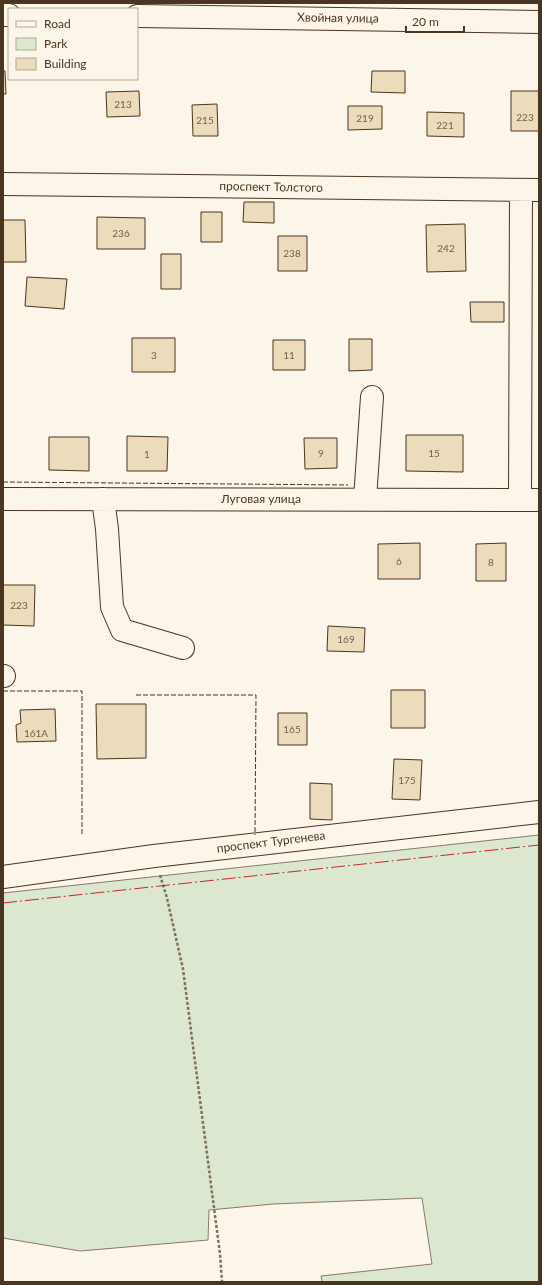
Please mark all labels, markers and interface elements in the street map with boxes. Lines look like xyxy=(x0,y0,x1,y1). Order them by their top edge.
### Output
legend xyxy=(8,8,138,80)
scale bar xyxy=(406,8,464,34)
street label: Хвойная улица xyxy=(297,9,379,26)
text: 20 m xyxy=(412,14,439,29)
text: Road xyxy=(44,16,71,31)
text: Park xyxy=(44,36,68,51)
text: Building xyxy=(44,56,87,71)
house number: 213 xyxy=(114,98,132,110)
house number: 223 xyxy=(516,111,534,123)
house number: 219 xyxy=(356,112,374,124)
house number: 215 xyxy=(196,114,214,126)
house number: 221 xyxy=(436,119,454,131)
street label: проспект Толстого xyxy=(219,178,323,195)
house number: 236 xyxy=(112,227,130,239)
house number: 242 xyxy=(437,242,455,254)
house number: 238 xyxy=(283,247,301,259)
house number: 3 xyxy=(151,349,157,361)
house number: 11 xyxy=(283,349,295,361)
house number: 9 xyxy=(318,447,324,459)
house number: 15 xyxy=(428,447,440,459)
house number: 1 xyxy=(144,448,150,460)
street label: Луговая улица xyxy=(220,491,301,506)
house number: 6 xyxy=(396,555,402,567)
house number: 8 xyxy=(488,556,494,568)
house number: 223 xyxy=(10,599,28,611)
house number: 169 xyxy=(337,633,355,645)
house number: 165 xyxy=(283,723,301,735)
house number: 161А xyxy=(24,727,48,739)
house number: 175 xyxy=(398,774,416,786)
street label: проспект Тургенева xyxy=(216,827,326,856)

